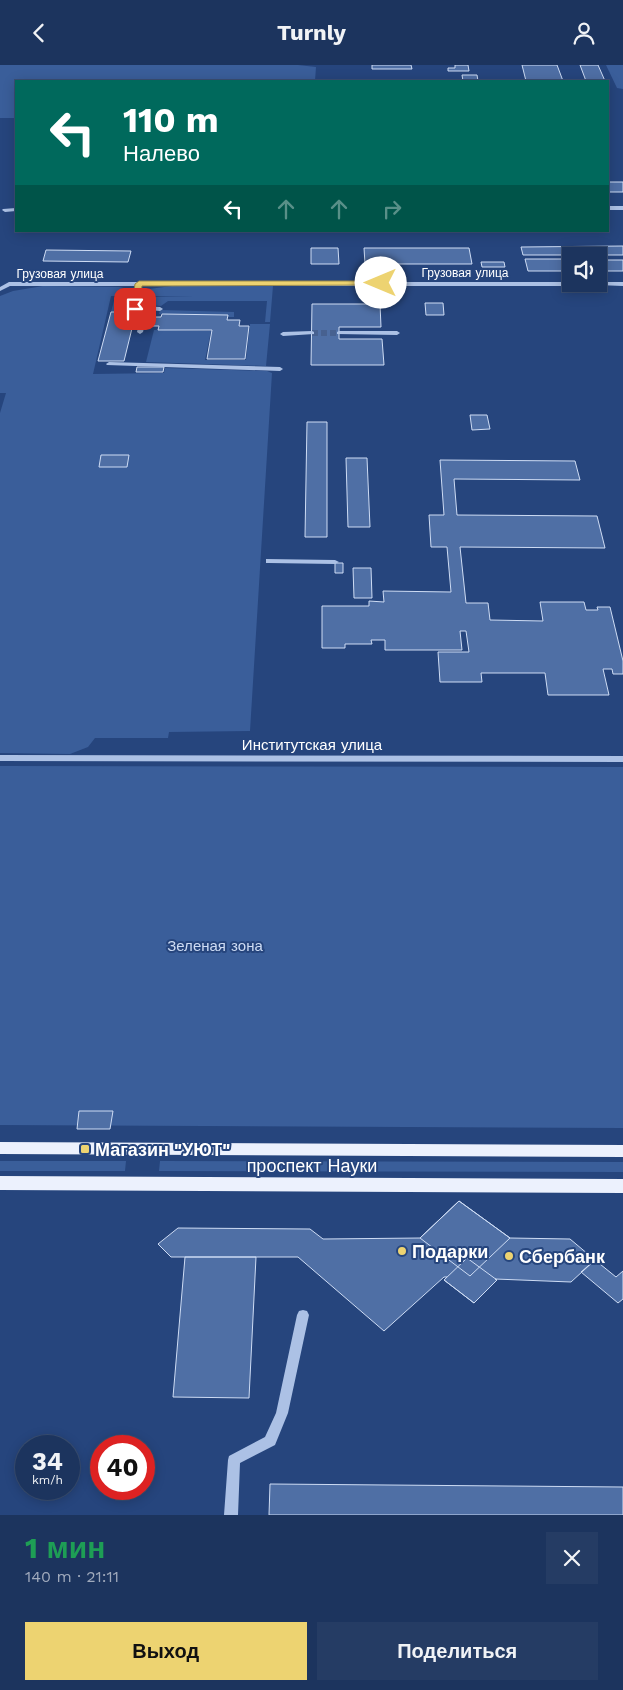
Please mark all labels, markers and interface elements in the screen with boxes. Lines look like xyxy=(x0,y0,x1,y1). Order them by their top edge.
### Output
icon: back xyxy=(25,19,53,47)
icon: person xyxy=(570,19,598,47)
text: Turnly xyxy=(277,20,346,45)
text: 110 m xyxy=(123,99,219,141)
icon: left xyxy=(40,100,105,165)
text: Налево xyxy=(123,141,200,166)
icon: left xyxy=(219,195,247,223)
icon: ahead xyxy=(272,195,300,223)
icon: ahead xyxy=(325,195,353,223)
icon: right xyxy=(378,195,406,223)
map controls xyxy=(562,247,607,292)
button: sound xyxy=(562,247,607,292)
position arrow xyxy=(354,256,406,308)
street label: Грузовая улица xyxy=(422,266,509,280)
street label: Грузовая улица xyxy=(17,267,104,281)
pin xyxy=(114,288,156,330)
icon: arrive xyxy=(121,295,149,323)
street label: Институтская улица xyxy=(242,736,383,754)
park label: Зеленая зона xyxy=(167,937,263,955)
place label: Магазин "УЮТ" xyxy=(95,1139,230,1160)
marker: Магазин "УЮТ" xyxy=(79,1143,91,1155)
street label: проспект Науки xyxy=(247,1155,377,1176)
place label: Подарки xyxy=(412,1241,488,1262)
marker: Подарки xyxy=(396,1245,408,1257)
place label: Сбербанк xyxy=(519,1246,606,1267)
marker: Сбербанк xyxy=(503,1250,515,1262)
speed limit sign: 40 xyxy=(90,1435,155,1500)
text: 34 xyxy=(32,1447,63,1476)
text: km/h xyxy=(32,1473,63,1487)
text: 1 мин xyxy=(25,1530,105,1565)
button: close xyxy=(546,1532,598,1584)
text: 140 m · 21:11 xyxy=(25,1567,119,1586)
button: Выход xyxy=(25,1622,307,1680)
button: Поделиться xyxy=(317,1622,598,1680)

